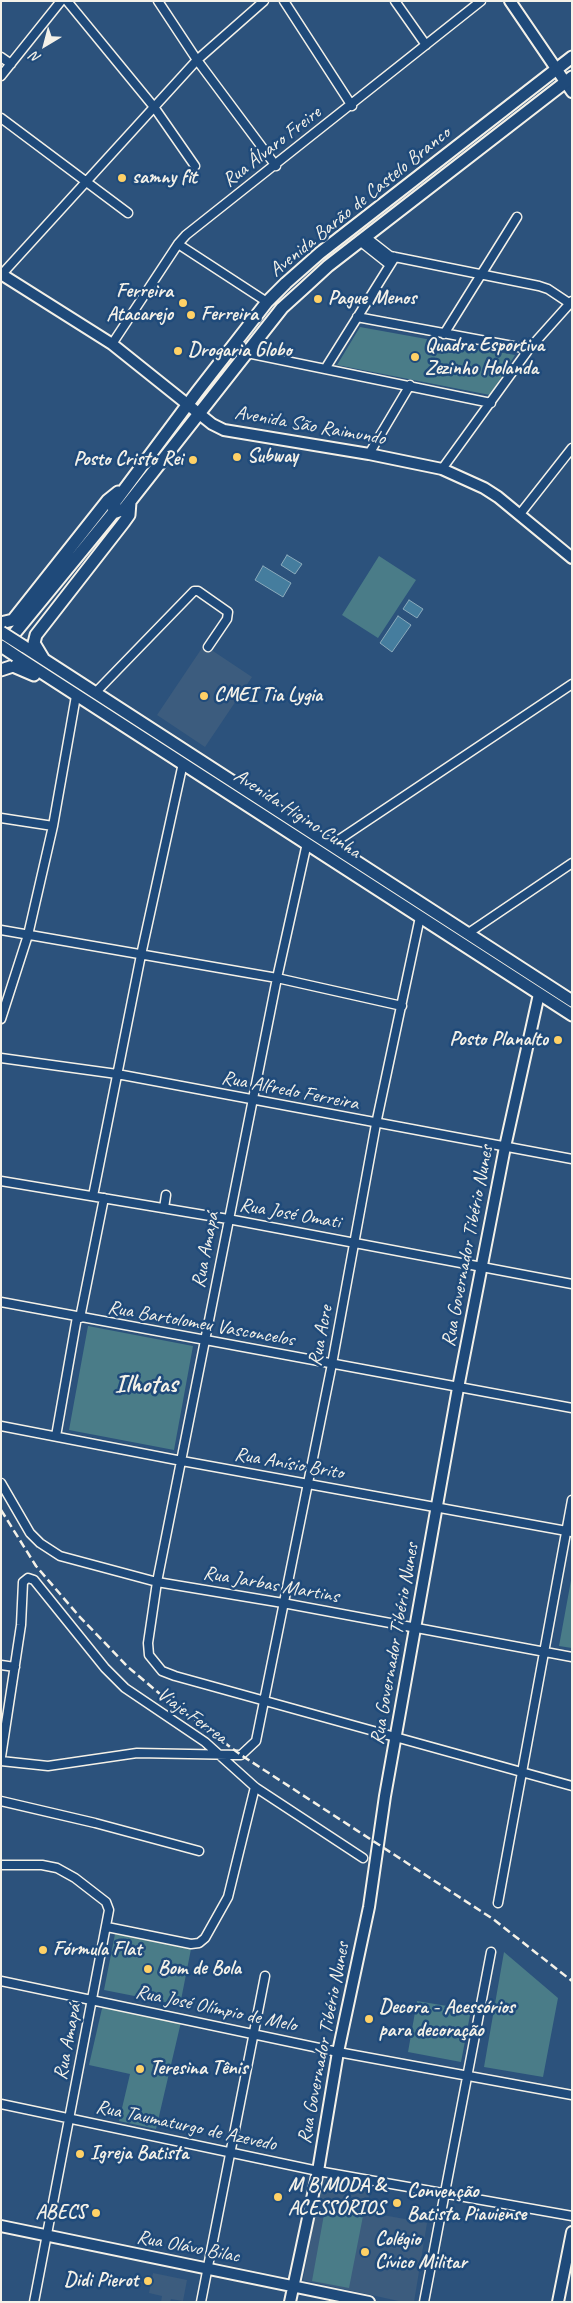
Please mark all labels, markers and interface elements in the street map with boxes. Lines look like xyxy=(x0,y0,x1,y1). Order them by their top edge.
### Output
north arrow xyxy=(20,20,70,70)
text: N xyxy=(27,48,44,67)
street label: Rua Álvaro Freire xyxy=(218,101,326,193)
street label: Avenida Barão de Castelo Branco xyxy=(265,122,455,282)
place label: samny fit xyxy=(132,166,197,190)
marker: samny fit xyxy=(116,172,128,184)
place label: Ferreira Atacarejo xyxy=(106,280,173,327)
place label: Pague Menos xyxy=(328,287,416,311)
marker: Pague Menos xyxy=(312,293,324,305)
marker: Ferreira Atacarejo xyxy=(177,297,189,309)
place label: Ferreira xyxy=(201,303,258,327)
marker: Ferreira xyxy=(185,309,197,321)
place label: Quadra Esportiva Zezinho Holanda xyxy=(425,334,544,381)
place label: Drogaria Globo xyxy=(188,339,292,363)
marker: Drogaria Globo xyxy=(172,345,184,357)
marker: Quadra Esportiva Zezinho Holanda xyxy=(409,351,421,363)
street label: Avenida São Raimundo xyxy=(233,401,387,451)
place label: Subway xyxy=(247,445,298,469)
place label: Posto Cristo Rei xyxy=(74,448,183,472)
marker: Subway xyxy=(231,451,243,463)
marker: Posto Cristo Rei xyxy=(187,454,199,466)
place label: CMEI Tia Lygia xyxy=(214,684,322,708)
marker: CMEI Tia Lygia xyxy=(198,690,210,702)
street label: Avenida Higino Cunha xyxy=(229,764,365,864)
place label: Posto Planalto xyxy=(449,1028,548,1052)
marker: Posto Planalto xyxy=(552,1034,564,1046)
street label: Rua Alfredo Ferreira xyxy=(220,1066,360,1116)
street label: Rua Governador Tibério Nunes xyxy=(437,1143,499,1349)
street label: Rua José Omati xyxy=(238,1193,342,1235)
street label: Rua Amapá xyxy=(187,1210,225,1290)
street label: Rua Bartolomeu Vasconcelos xyxy=(106,1296,296,1352)
street label: Rua Acre xyxy=(303,1304,339,1368)
district label: Ilhotas xyxy=(114,1370,178,1400)
street label: Rua Anísio Brito xyxy=(232,1443,346,1485)
street label: Rua Governador Tibério Nunes xyxy=(365,1541,425,1747)
street label: Rua Jarbas Martins xyxy=(201,1561,341,1609)
street label: Viaje Ferrea xyxy=(152,1682,232,1750)
place label: Fórmula Flat xyxy=(53,1938,142,1962)
street label: Rua Governador Tibério Nunes xyxy=(293,1940,355,2146)
marker: Fórmula Flat xyxy=(37,1944,49,1956)
place label: Bom de Bola xyxy=(158,1957,241,1981)
marker: Bom de Bola xyxy=(142,1963,154,1975)
street label: Rua José Olímpio de Melo xyxy=(133,1980,299,2038)
place label: Decora - Acessórios para decoração xyxy=(379,1996,515,2043)
street label: Rua Amapá xyxy=(49,2002,87,2082)
marker: Decora - Acessórios para decoração xyxy=(363,2013,375,2025)
place label: Teresina Tênis xyxy=(150,2057,248,2081)
marker: Teresina Tênis xyxy=(134,2063,146,2075)
street label: Rua Taumaturgo de Azevedo xyxy=(94,2095,278,2157)
place label: Igreja Batista xyxy=(90,2142,188,2166)
marker: Igreja Batista xyxy=(74,2148,86,2160)
place label: M B MODA & ACESSÓRIOS xyxy=(288,2174,385,2221)
place label: Convenção Batista Piauiense xyxy=(407,2180,526,2227)
marker: M B MODA & ACESSÓRIOS xyxy=(272,2191,284,2203)
marker: Convenção Batista Piauiense xyxy=(391,2197,403,2209)
place label: ABECS xyxy=(35,2201,86,2225)
marker: ABECS xyxy=(90,2207,102,2219)
street label: Rua Olávo Bilac xyxy=(135,2225,241,2269)
place label: Colégio Cívico Militar xyxy=(375,2228,467,2275)
marker: Colégio Cívico Militar xyxy=(359,2246,371,2258)
place label: Didi Pierot xyxy=(64,2269,138,2293)
marker: Didi Pierot xyxy=(142,2275,154,2287)

